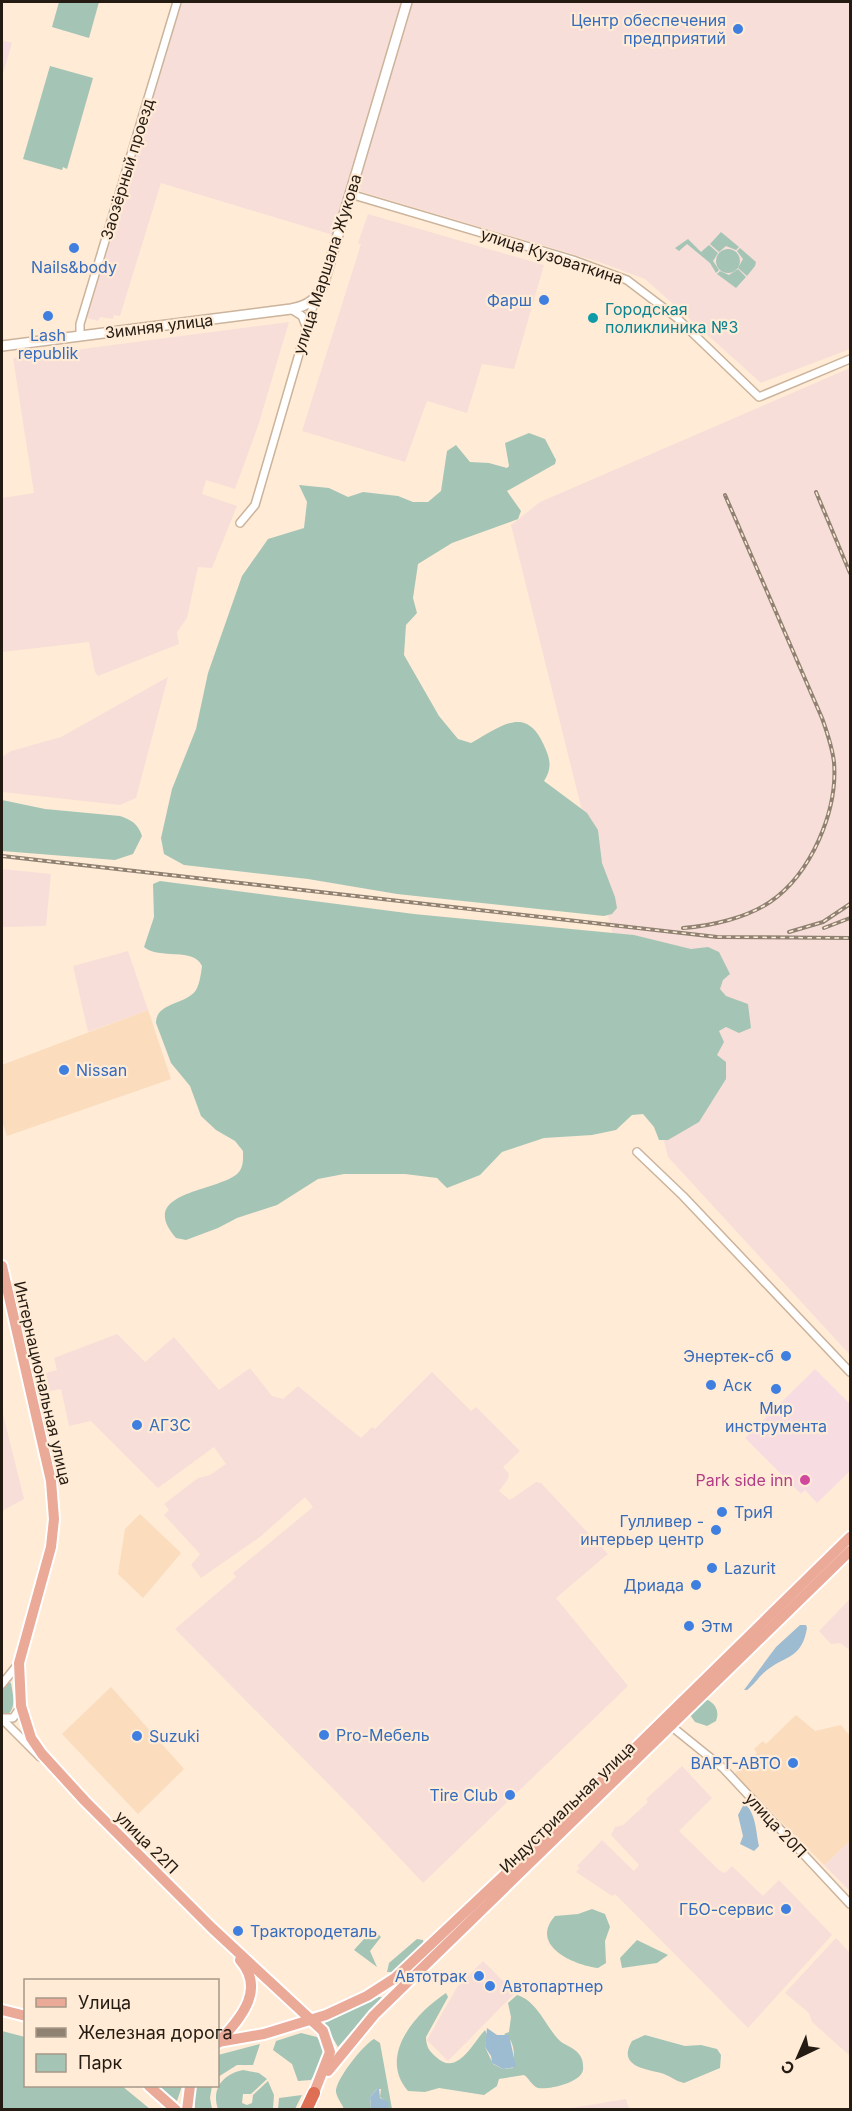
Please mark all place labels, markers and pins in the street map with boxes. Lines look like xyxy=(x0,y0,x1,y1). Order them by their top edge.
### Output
place label: Центр обеспечения предприятий xyxy=(571,10,726,48)
marker: Центр обеспечения предприятий xyxy=(731,22,745,36)
marker: Nails&body xyxy=(67,241,81,255)
place label: Nails&body xyxy=(31,257,117,277)
place label: Фарш xyxy=(487,290,532,310)
marker: Фарш xyxy=(537,293,551,307)
place label: Городская поликлиника №3 xyxy=(605,299,738,337)
marker: Lash republik xyxy=(41,309,55,323)
marker: Городская поликлиника №3 xyxy=(586,311,600,325)
place label: Lash republik xyxy=(18,325,79,363)
place label: Nissan xyxy=(76,1060,127,1080)
marker: Nissan xyxy=(57,1063,71,1077)
place label: Энертек-сб xyxy=(683,1346,774,1366)
marker: Энертек-сб xyxy=(779,1349,793,1363)
place label: Аск xyxy=(723,1375,752,1395)
marker: Аск xyxy=(704,1378,718,1392)
marker: Мир инструмента xyxy=(769,1382,783,1396)
place label: Мир инструмента xyxy=(725,1398,827,1436)
place label: АГЗС xyxy=(149,1415,191,1435)
marker: АГЗС xyxy=(130,1418,144,1432)
place label: Park side inn xyxy=(696,1470,793,1490)
marker: Park side inn xyxy=(798,1473,812,1487)
place label: ТриЯ xyxy=(734,1502,773,1522)
marker: ТриЯ xyxy=(715,1505,729,1519)
place label: Гулливер - интерьер центр xyxy=(580,1511,704,1549)
marker: Гулливер - интерьер центр xyxy=(709,1523,723,1537)
place label: Lazurit xyxy=(724,1558,776,1578)
marker: Lazurit xyxy=(705,1561,719,1575)
place label: Дриада xyxy=(624,1575,684,1595)
marker: Дриада xyxy=(689,1578,703,1592)
place label: Этм xyxy=(701,1616,733,1636)
marker: Этм xyxy=(682,1619,696,1633)
place label: Pro-Мебель xyxy=(336,1725,430,1745)
place label: Suzuki xyxy=(149,1726,200,1746)
marker: Pro-Мебель xyxy=(317,1728,331,1742)
marker: Suzuki xyxy=(130,1729,144,1743)
place label: ВАРТ-АВТО xyxy=(691,1753,781,1773)
marker: ВАРТ-АВТО xyxy=(786,1756,800,1770)
place label: Tire Club xyxy=(429,1785,498,1805)
marker: Tire Club xyxy=(503,1788,517,1802)
place label: ГБО-сервис xyxy=(679,1899,774,1919)
marker: ГБО-сервис xyxy=(779,1902,793,1916)
place label: Трактородеталь xyxy=(250,1921,377,1941)
marker: Трактородеталь xyxy=(231,1924,245,1938)
place label: Автотрак xyxy=(395,1966,467,1986)
marker: Автотрак xyxy=(472,1969,486,1983)
place label: Автопартнер xyxy=(502,1976,603,1996)
marker: Автопартнер xyxy=(483,1979,497,1993)

